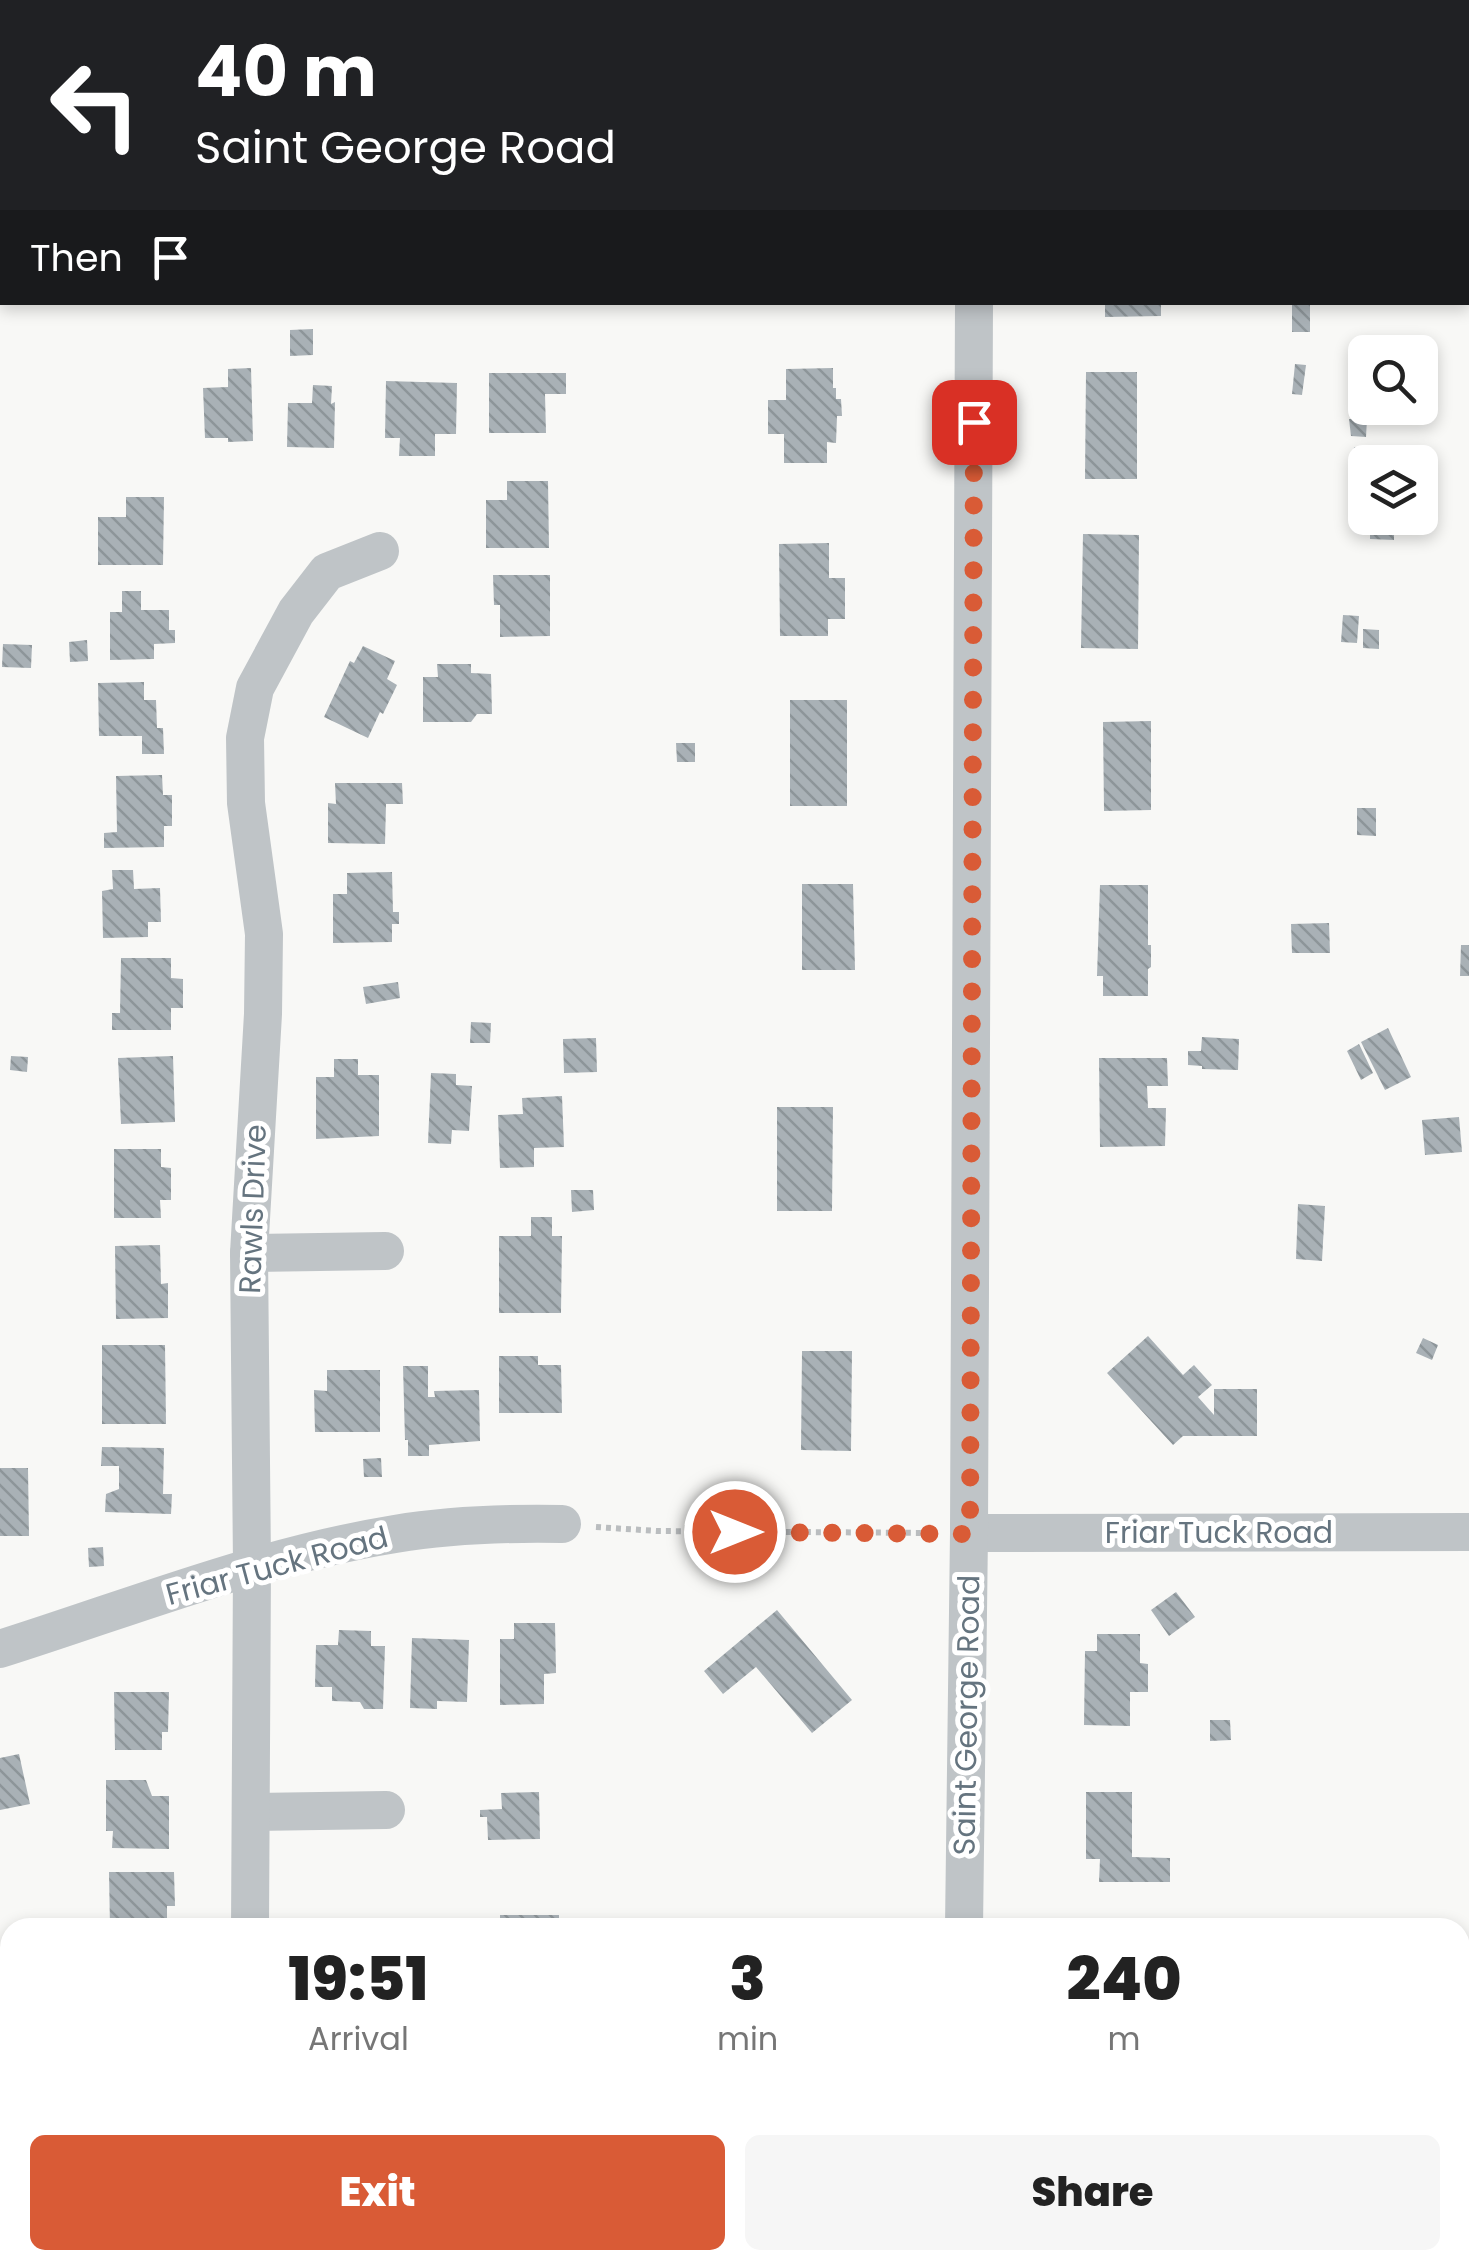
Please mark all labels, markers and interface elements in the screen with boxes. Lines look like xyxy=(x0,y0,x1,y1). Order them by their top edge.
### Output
text: 40 m xyxy=(195,22,377,121)
icon: left xyxy=(30,40,160,170)
text: Saint George Road xyxy=(195,116,616,179)
icon: arrive xyxy=(143,230,198,285)
text: Then xyxy=(30,231,123,284)
map controls xyxy=(1348,335,1438,535)
button: search xyxy=(1348,335,1438,425)
pin xyxy=(932,380,1017,465)
icon: arrive xyxy=(947,395,1002,450)
button: layers xyxy=(1348,445,1438,535)
street label: Rawls Drive xyxy=(228,1124,277,1294)
position arrow xyxy=(683,1480,787,1584)
street label: Friar Tuck Road xyxy=(1105,1511,1333,1554)
street label: Friar Tuck Road xyxy=(161,1515,393,1616)
street label: Saint George Road xyxy=(943,1574,990,1856)
text: 19:51 xyxy=(288,1937,429,2021)
text: 3 xyxy=(729,1937,766,2021)
text: 240 xyxy=(1067,1937,1182,2021)
text: Arrival xyxy=(308,2016,409,2061)
text: min xyxy=(717,2016,778,2061)
text: m xyxy=(1108,2016,1141,2061)
button: Exit xyxy=(30,2135,725,2250)
button: Share xyxy=(745,2135,1440,2250)

